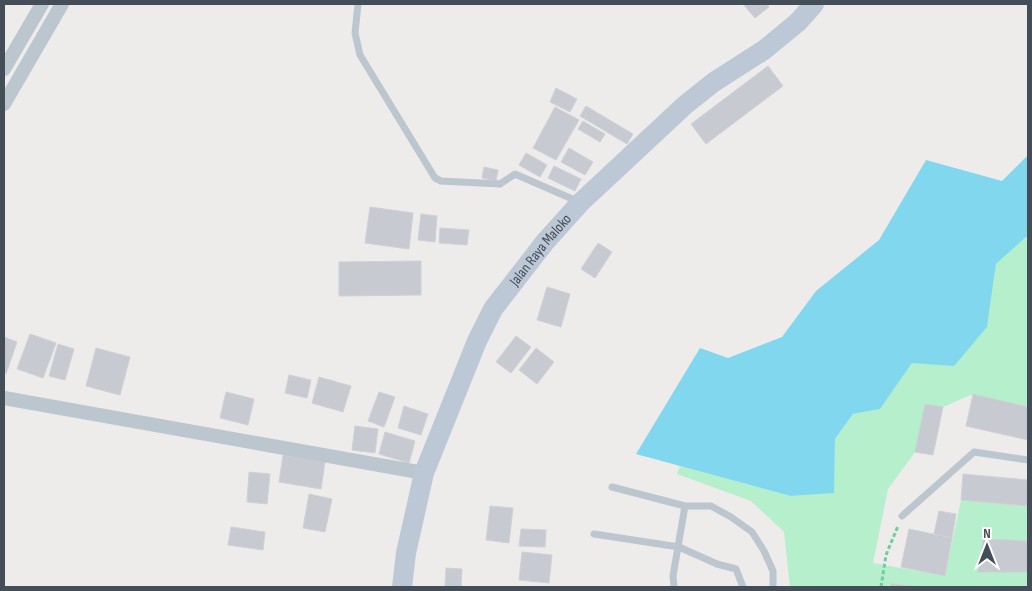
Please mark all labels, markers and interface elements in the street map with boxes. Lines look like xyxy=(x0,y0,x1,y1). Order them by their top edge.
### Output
street label: Jalan Raya Maloko xyxy=(505,210,576,291)
north arrow xyxy=(962,521,1012,571)
text: N xyxy=(983,525,991,542)

